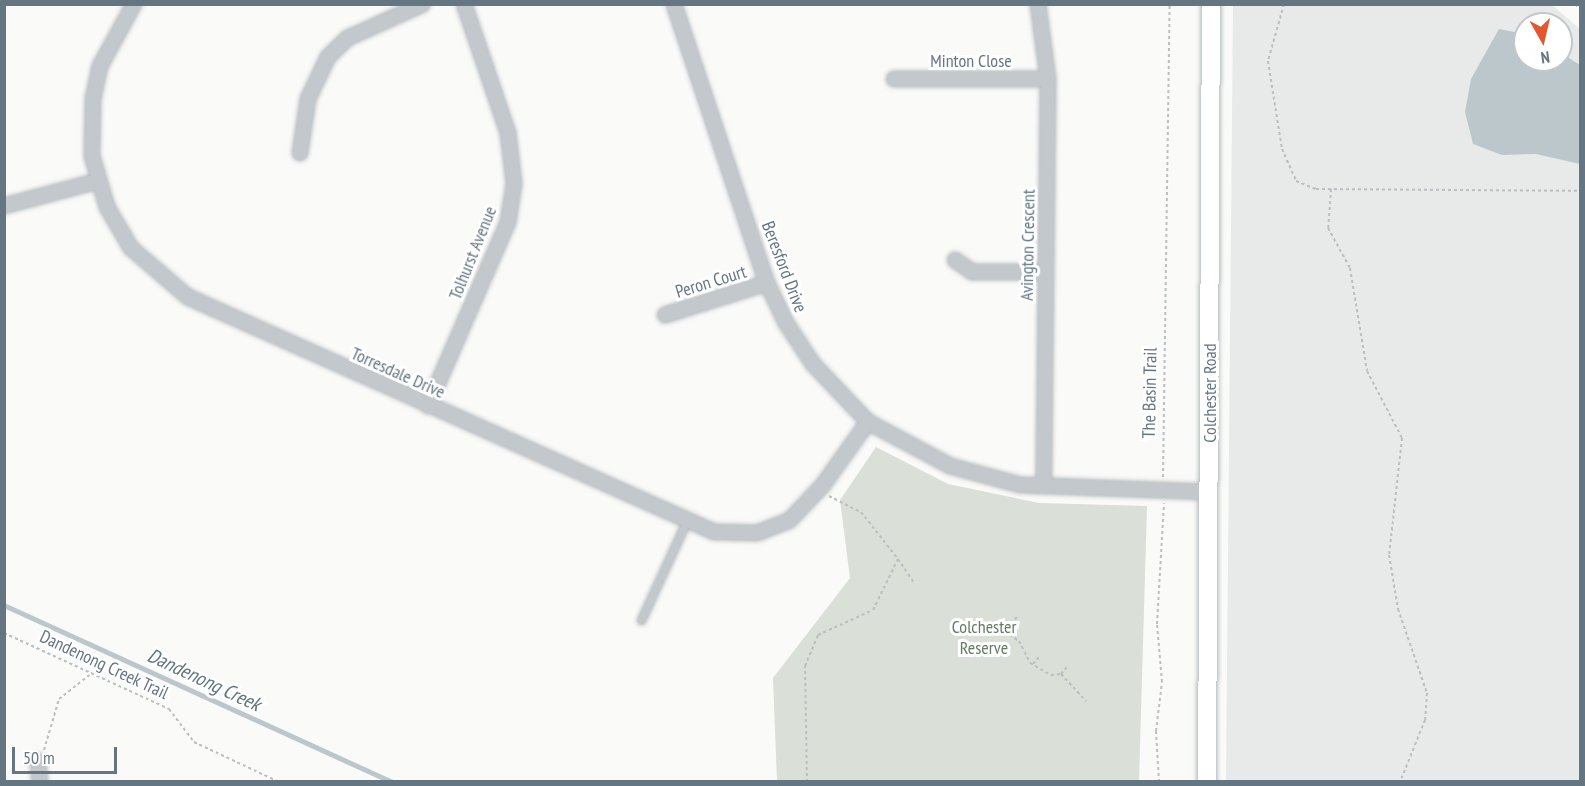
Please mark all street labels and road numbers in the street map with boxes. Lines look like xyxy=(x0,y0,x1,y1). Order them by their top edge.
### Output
street label: Minton Close xyxy=(930,50,1012,72)
street label: Avington Crescent xyxy=(1016,189,1040,301)
street label: Tolhurst Avenue xyxy=(444,203,502,303)
street label: Beresford Drive xyxy=(757,218,811,316)
street label: Peron Court xyxy=(673,261,749,303)
street label: Torresdale Drive xyxy=(348,343,448,403)
street label: Colchester Road xyxy=(1199,343,1221,443)
street label: The Basin Trail xyxy=(1138,347,1162,439)
street label: Dandenong Creek Trail xyxy=(36,626,172,704)

